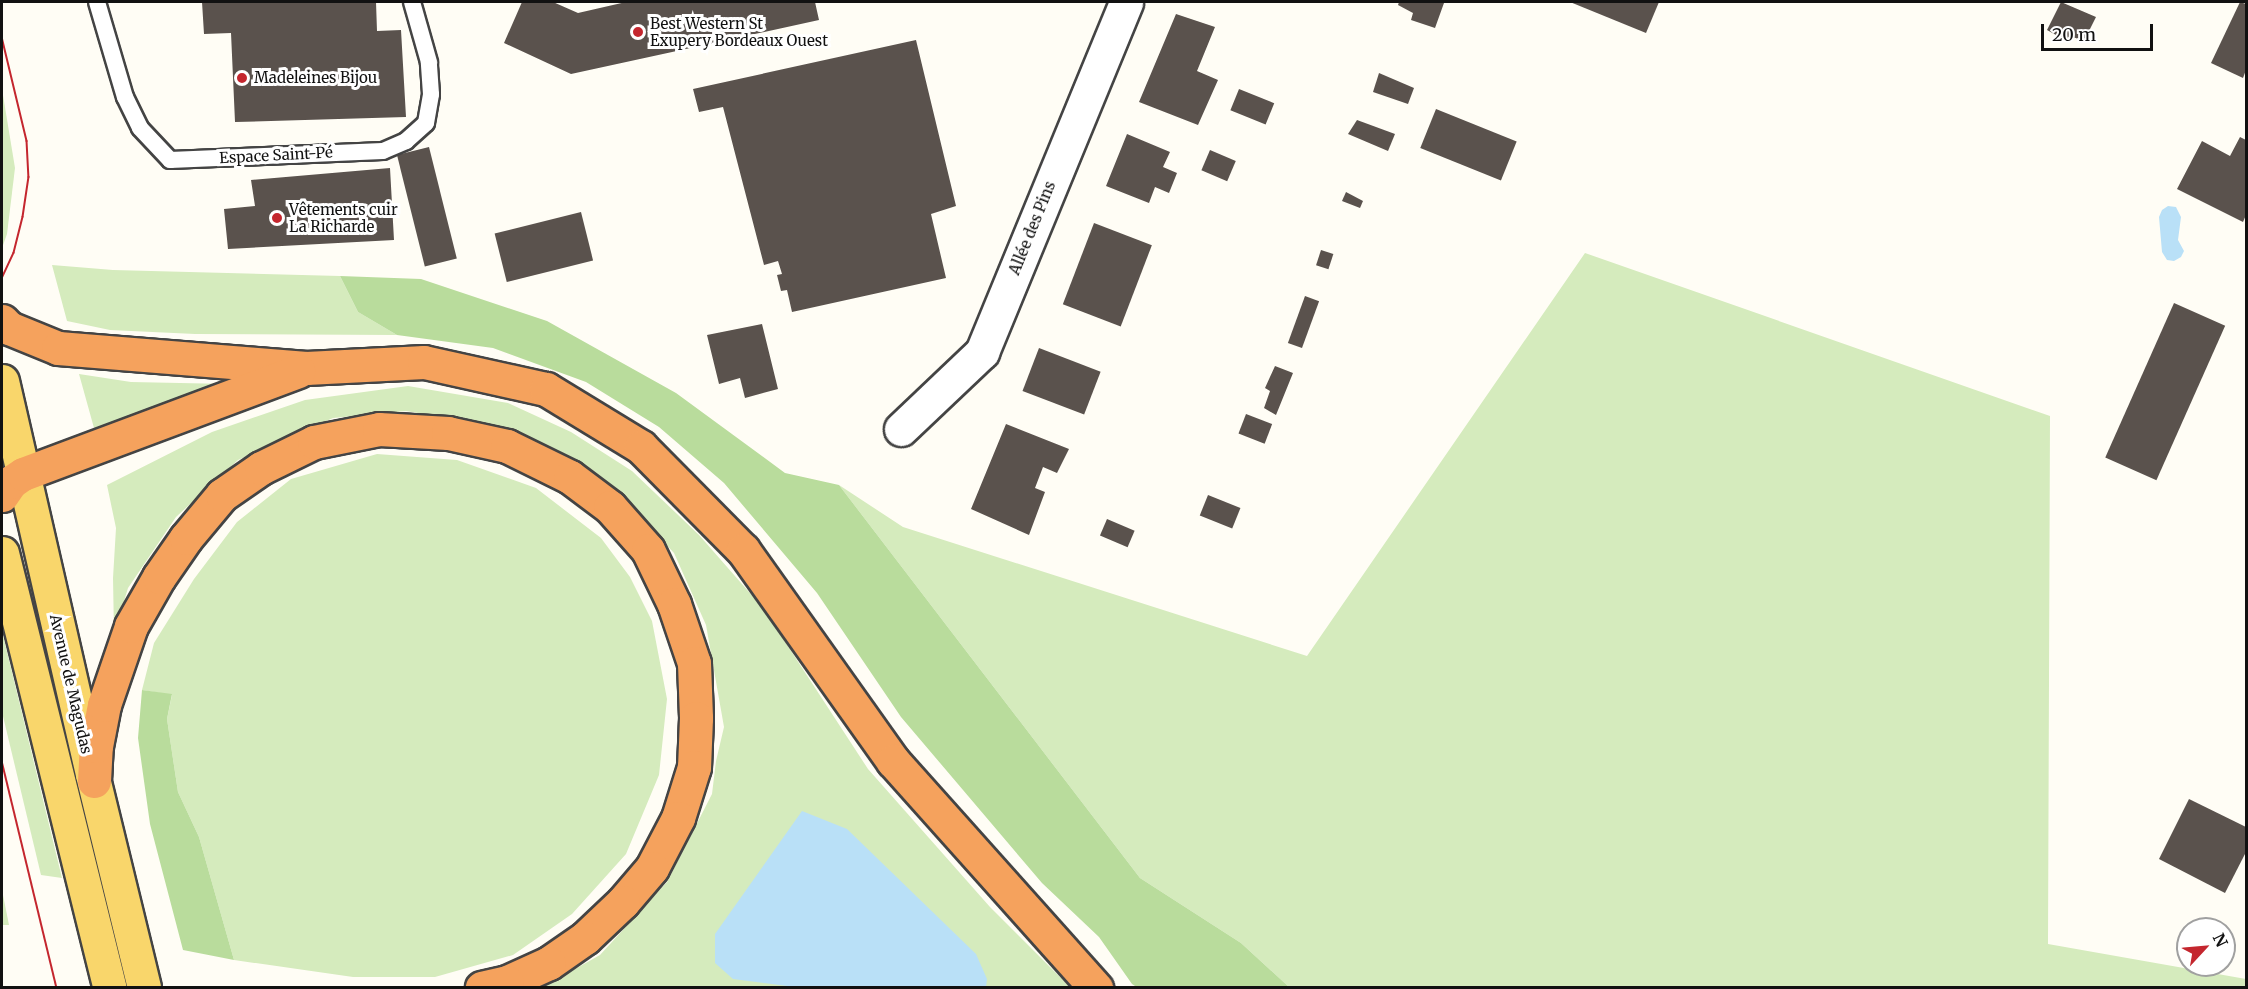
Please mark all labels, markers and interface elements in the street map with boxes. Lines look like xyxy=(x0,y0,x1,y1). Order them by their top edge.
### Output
scale bar xyxy=(2044,12,2156,50)
place label: Best Western St Exupery Bordeaux Ouest xyxy=(650,14,828,49)
text: 20 m xyxy=(2052,23,2096,46)
marker: Best Western St Exupery Bordeaux Ouest xyxy=(631,25,645,39)
place label: Madeleines Bijou xyxy=(254,69,377,87)
marker: Madeleines Bijou xyxy=(235,71,249,85)
street label: Espace Saint-Pé xyxy=(219,143,333,167)
street label: Allée des Pins xyxy=(1005,179,1059,277)
place label: Vêtements cuir La Richarde xyxy=(289,200,398,235)
marker: Vêtements cuir La Richarde xyxy=(270,211,284,225)
street label: Avenue de Magudas xyxy=(46,612,96,756)
north arrow xyxy=(2176,917,2236,977)
text: N xyxy=(2209,930,2232,950)

